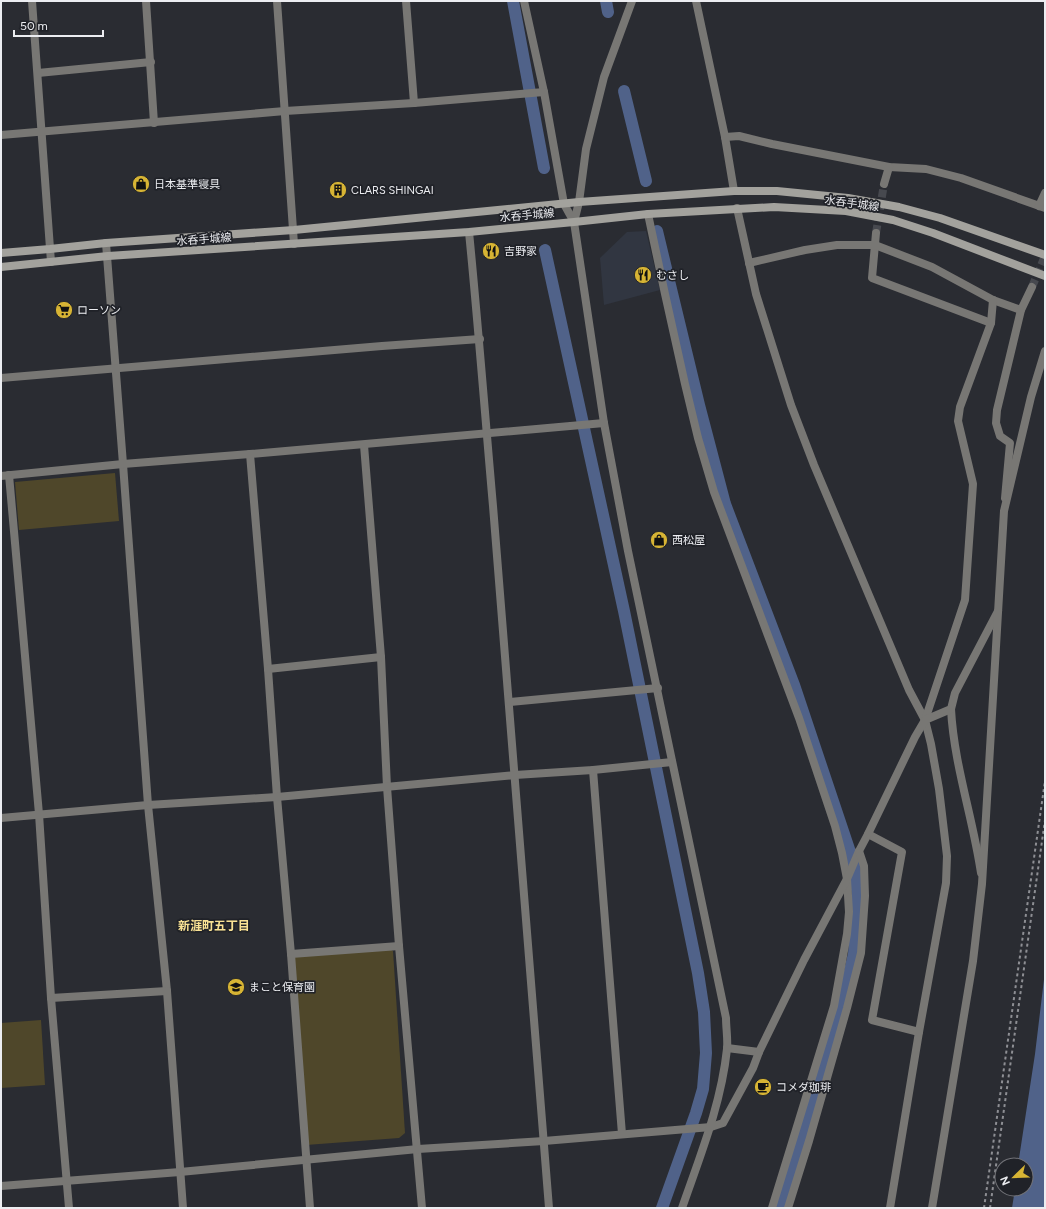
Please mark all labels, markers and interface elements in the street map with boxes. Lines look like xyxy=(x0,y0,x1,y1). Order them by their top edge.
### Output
scale bar xyxy=(14,12,103,38)
text: 50 m xyxy=(20,19,48,33)
shop icon: 日本基準寝具 xyxy=(131,174,151,194)
place label: 日本基準寝具 xyxy=(154,178,220,191)
building icon: CLARS SHINGAI xyxy=(328,180,348,200)
place label: CLARS SHINGAI xyxy=(351,184,434,197)
street label: 水呑手城線 xyxy=(824,193,880,214)
street label: 水呑手城線 xyxy=(499,207,555,224)
street label: 水呑手城線 xyxy=(176,231,232,248)
restaurant icon: 吉野家 xyxy=(481,241,501,261)
place label: 吉野家 xyxy=(504,245,537,258)
restaurant icon: むさし xyxy=(633,265,653,285)
place label: むさし xyxy=(656,269,689,282)
supermarket icon: ローソン xyxy=(54,300,74,320)
place label: ローソン xyxy=(77,304,121,317)
shop icon: 西松屋 xyxy=(649,530,669,550)
place label: 西松屋 xyxy=(672,534,705,547)
district label: 新涯町五丁目 xyxy=(178,919,250,933)
school or university icon: まこと保育園 xyxy=(226,977,246,997)
place label: まこと保育園 xyxy=(249,981,315,994)
cafe icon: コメダ珈琲 xyxy=(753,1077,773,1097)
place label: コメダ珈琲 xyxy=(776,1081,831,1094)
north arrow xyxy=(994,1157,1034,1197)
text: N xyxy=(998,1174,1013,1187)

